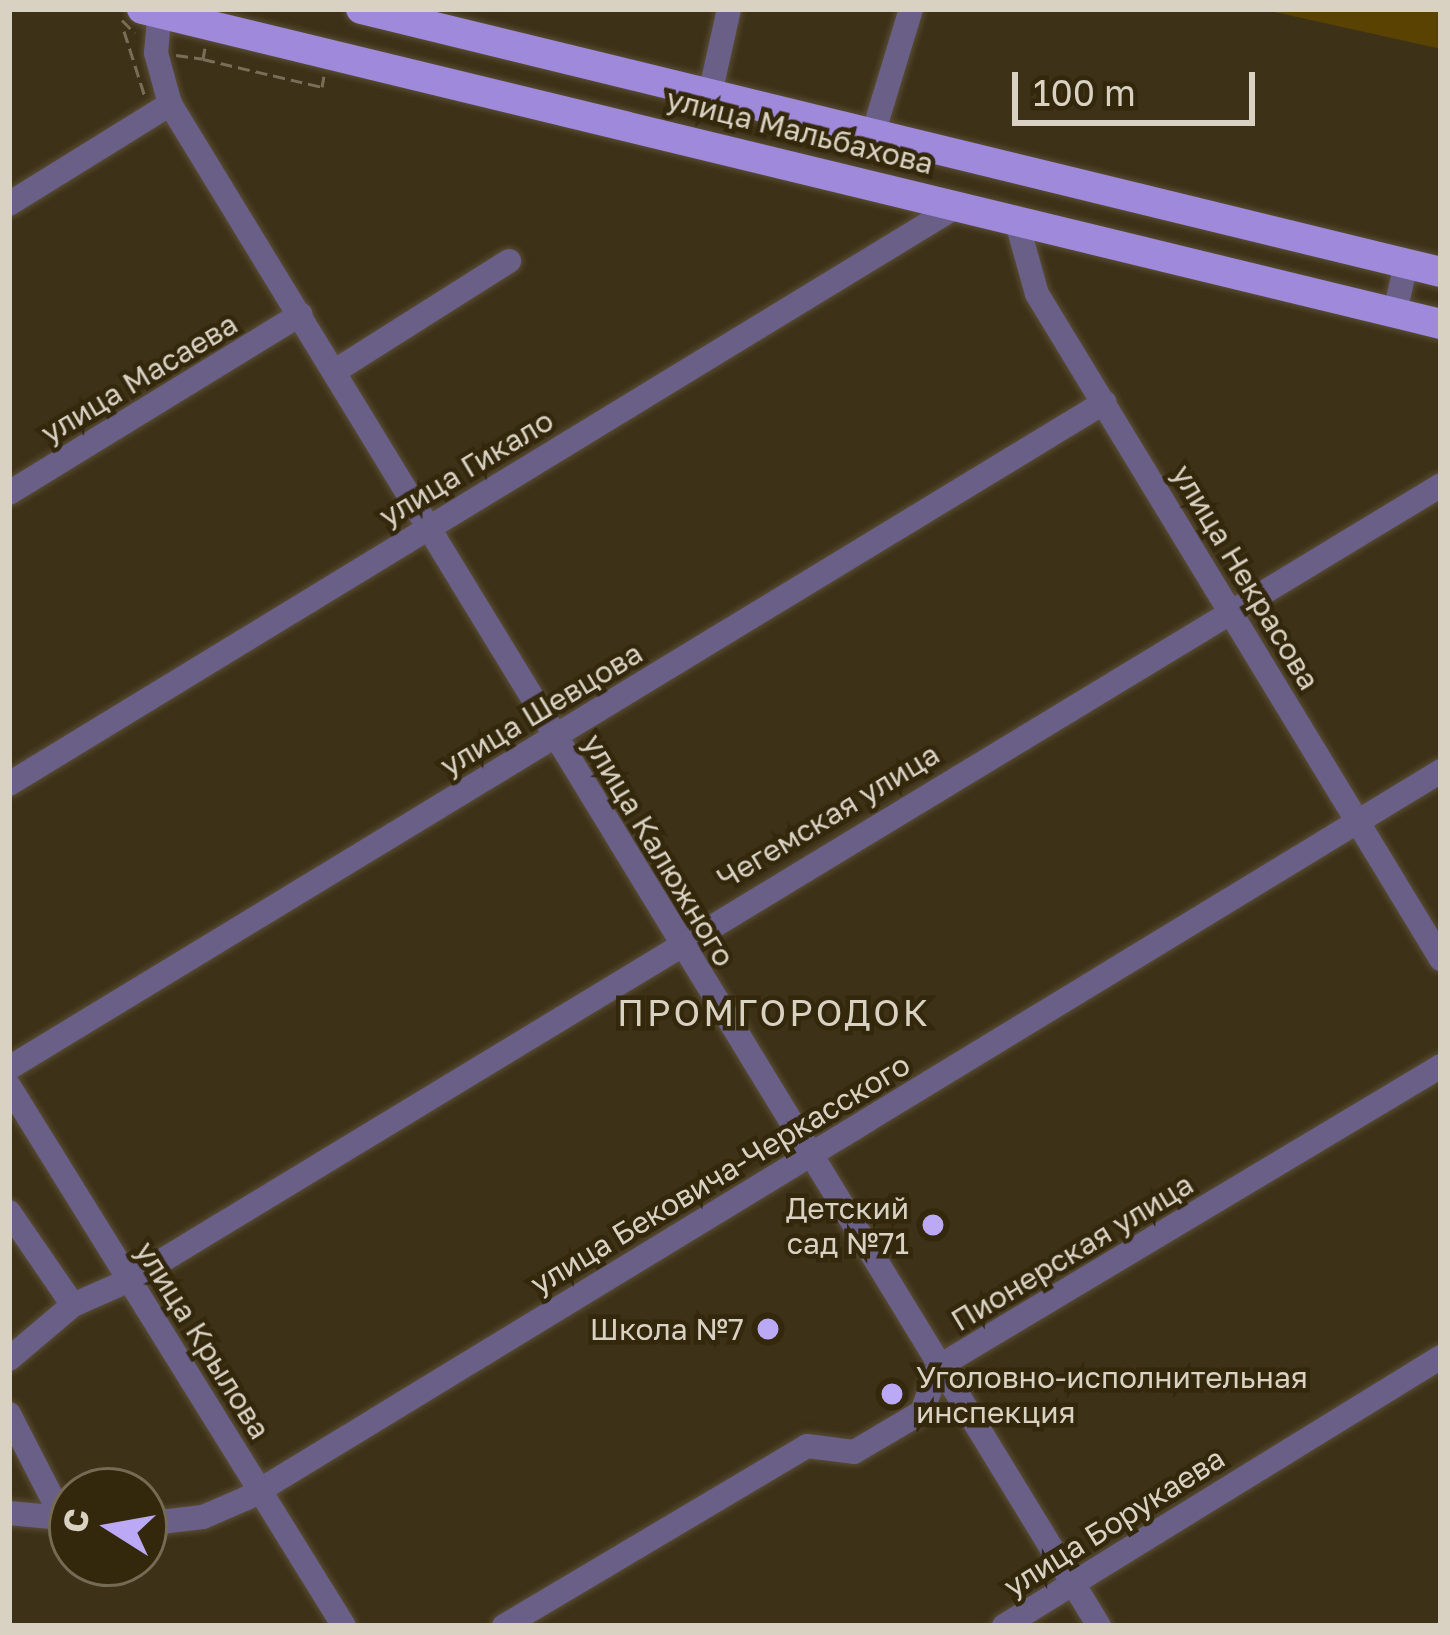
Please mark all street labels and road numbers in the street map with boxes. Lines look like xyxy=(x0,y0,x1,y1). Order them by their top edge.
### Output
street label: улица Мальбахова xyxy=(663,80,937,182)
street label: улица Масаева xyxy=(34,305,244,451)
street label: улица Гикало xyxy=(372,402,560,534)
street label: улица Некрасова xyxy=(1165,458,1327,696)
street label: улица Шевцова xyxy=(433,635,649,783)
street label: улица Калюжного xyxy=(575,727,743,973)
street label: Чегемская улица xyxy=(710,735,946,897)
street label: улица Бековича-Черкасского xyxy=(524,1046,916,1302)
street label: Пионерская улица xyxy=(945,1166,1199,1338)
street label: улица Крылова xyxy=(128,1235,278,1445)
street label: улица Борукаева xyxy=(997,1440,1231,1604)

